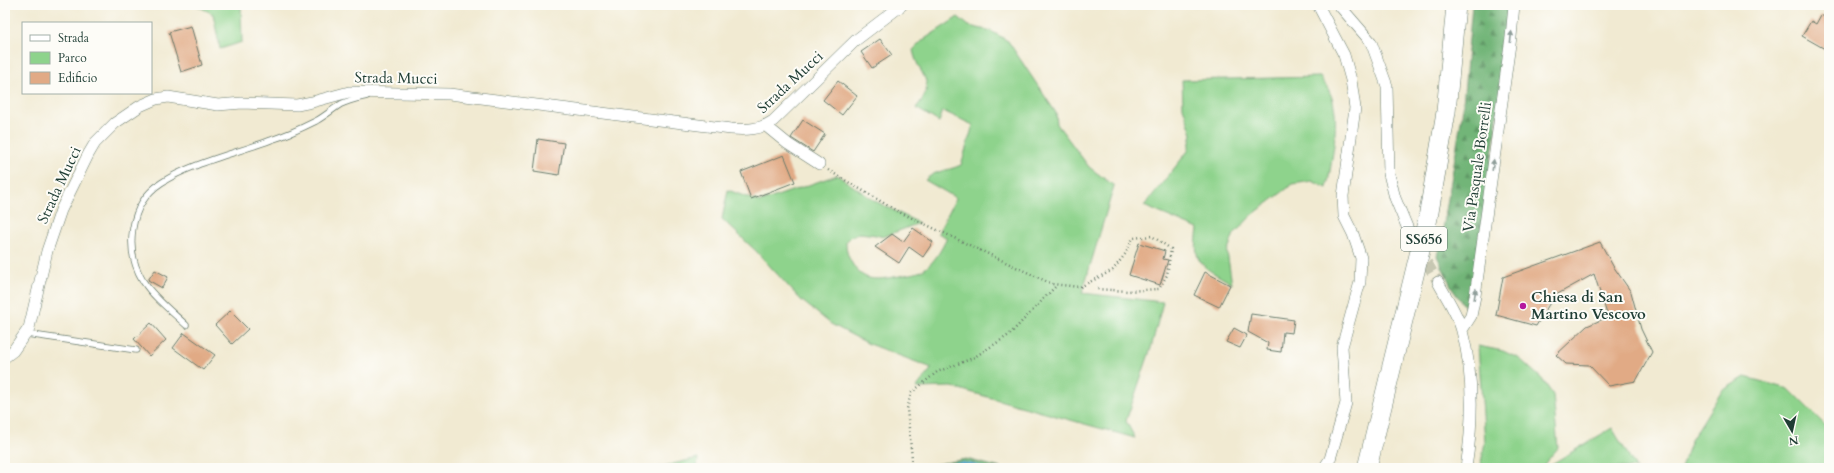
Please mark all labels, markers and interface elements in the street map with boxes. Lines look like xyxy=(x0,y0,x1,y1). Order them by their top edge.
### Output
legend xyxy=(22,22,152,94)
text: Strada xyxy=(58,30,90,46)
one-way arrow xyxy=(1508,30,1514,43)
street label: Strada Mucci xyxy=(753,46,827,118)
text: Parco xyxy=(58,50,87,66)
street label: Strada Mucci xyxy=(354,67,438,89)
text: Edificio xyxy=(58,70,98,86)
street label: Via Pasquale Borrelli xyxy=(1458,101,1496,233)
street label: Strada Mucci xyxy=(32,143,86,227)
one-way arrow xyxy=(1490,159,1496,171)
road number: SS656 xyxy=(1401,227,1447,251)
place label: Chiesa di San Martino Vescovo xyxy=(1531,287,1646,324)
one-way arrow xyxy=(1472,288,1478,300)
marker: Chiesa di San Martino Vescovo xyxy=(1518,301,1528,311)
north arrow xyxy=(1772,411,1812,451)
text: N xyxy=(1787,432,1799,449)

